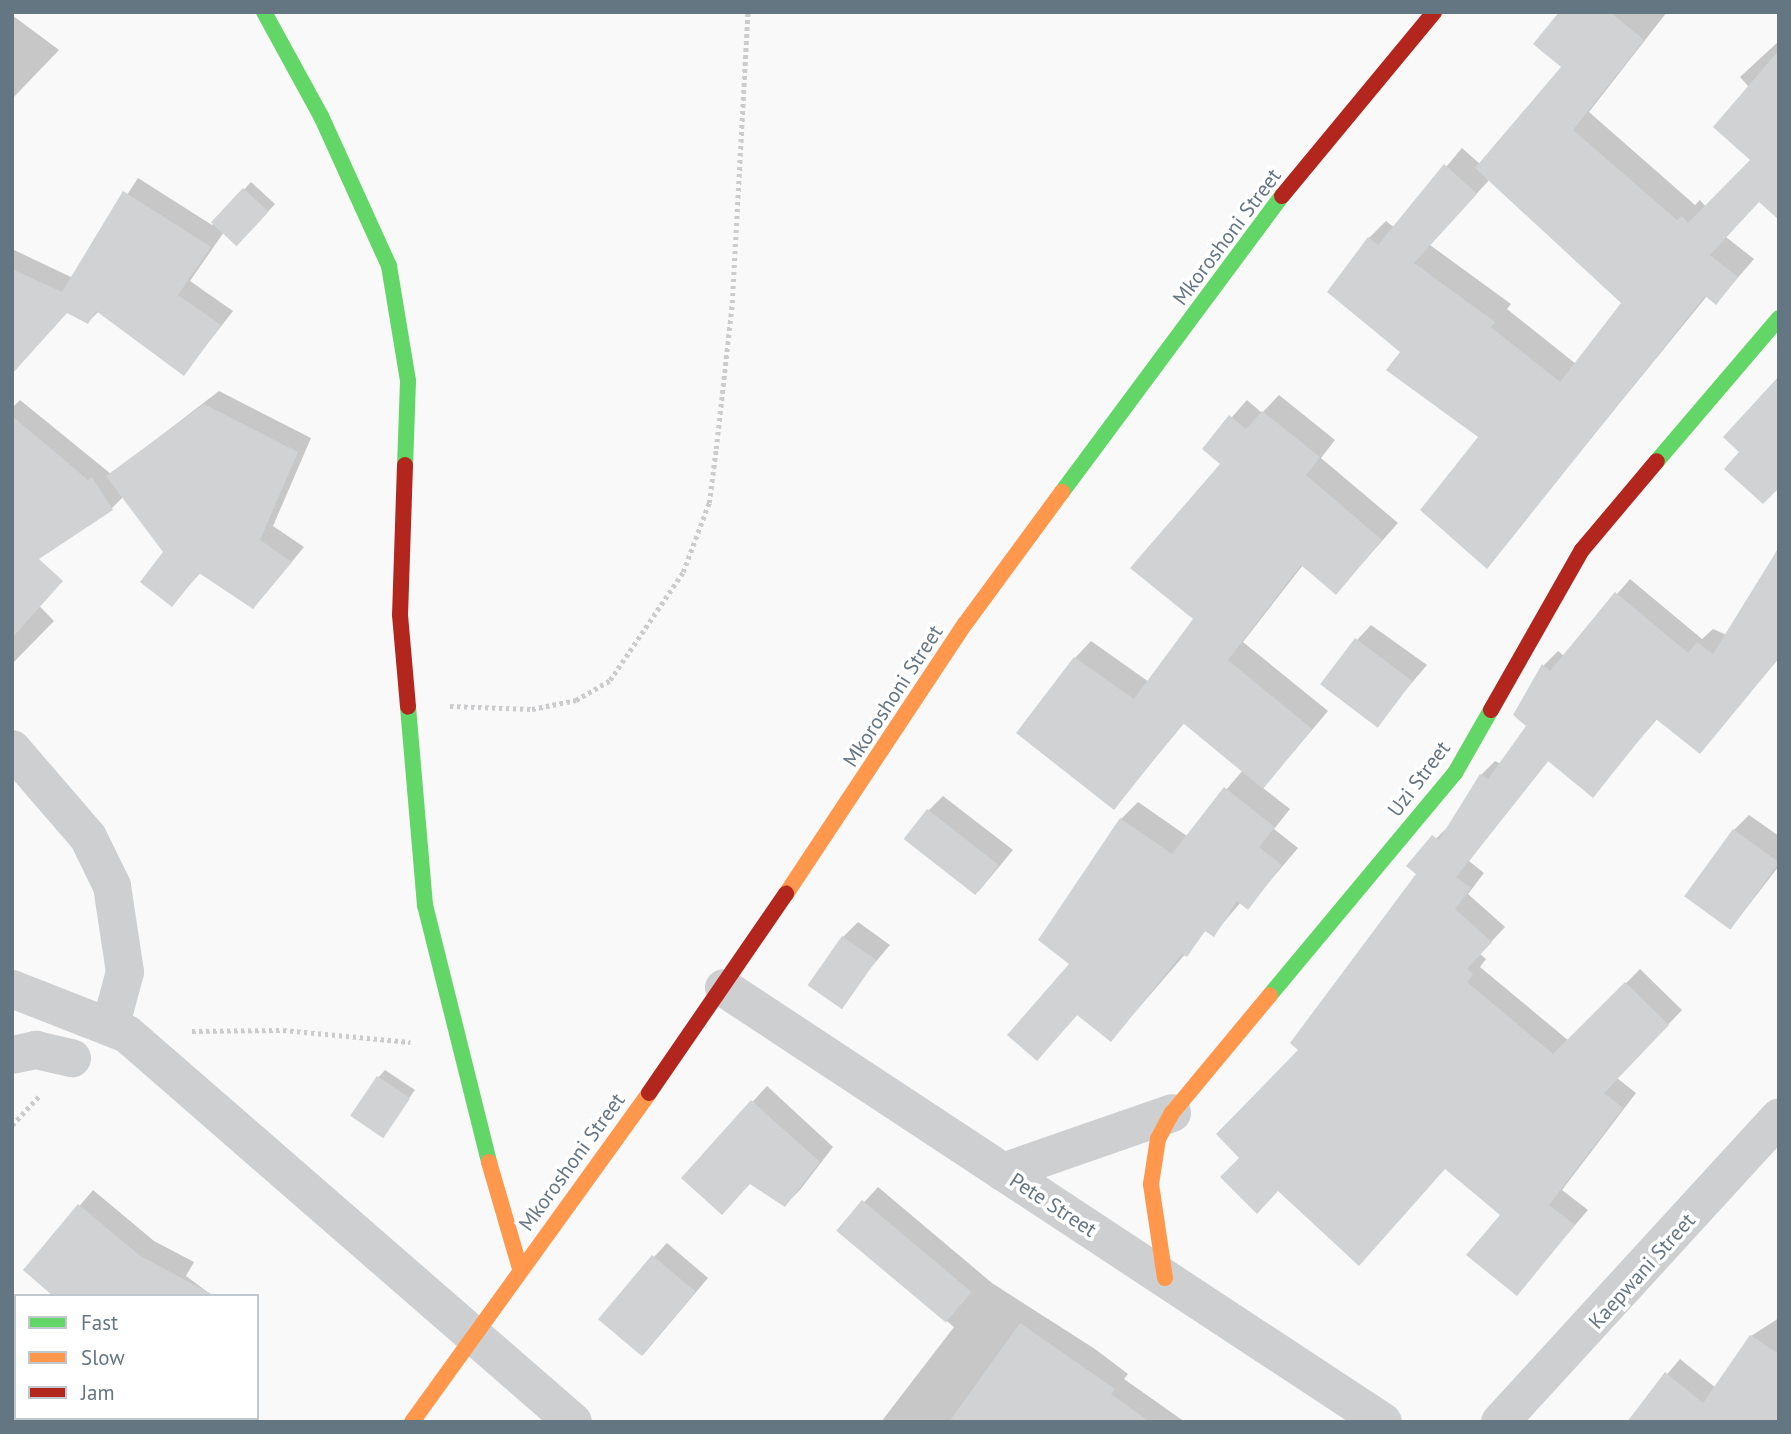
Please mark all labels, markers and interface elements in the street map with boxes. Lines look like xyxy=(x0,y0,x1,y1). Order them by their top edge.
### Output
street label: Mkoroshoni Street xyxy=(1168,164,1286,310)
street label: Mkoroshoni Street xyxy=(838,620,948,772)
street label: Uzi Street xyxy=(1382,736,1456,822)
street label: Mkoroshoni Street xyxy=(514,1088,630,1236)
street label: Pete Street xyxy=(1005,1168,1101,1242)
street label: Kaepwani Street xyxy=(1584,1208,1700,1334)
legend xyxy=(14,1294,259,1420)
text: Fast xyxy=(81,1309,118,1336)
text: Slow xyxy=(81,1344,125,1371)
text: Jam xyxy=(81,1379,115,1406)

